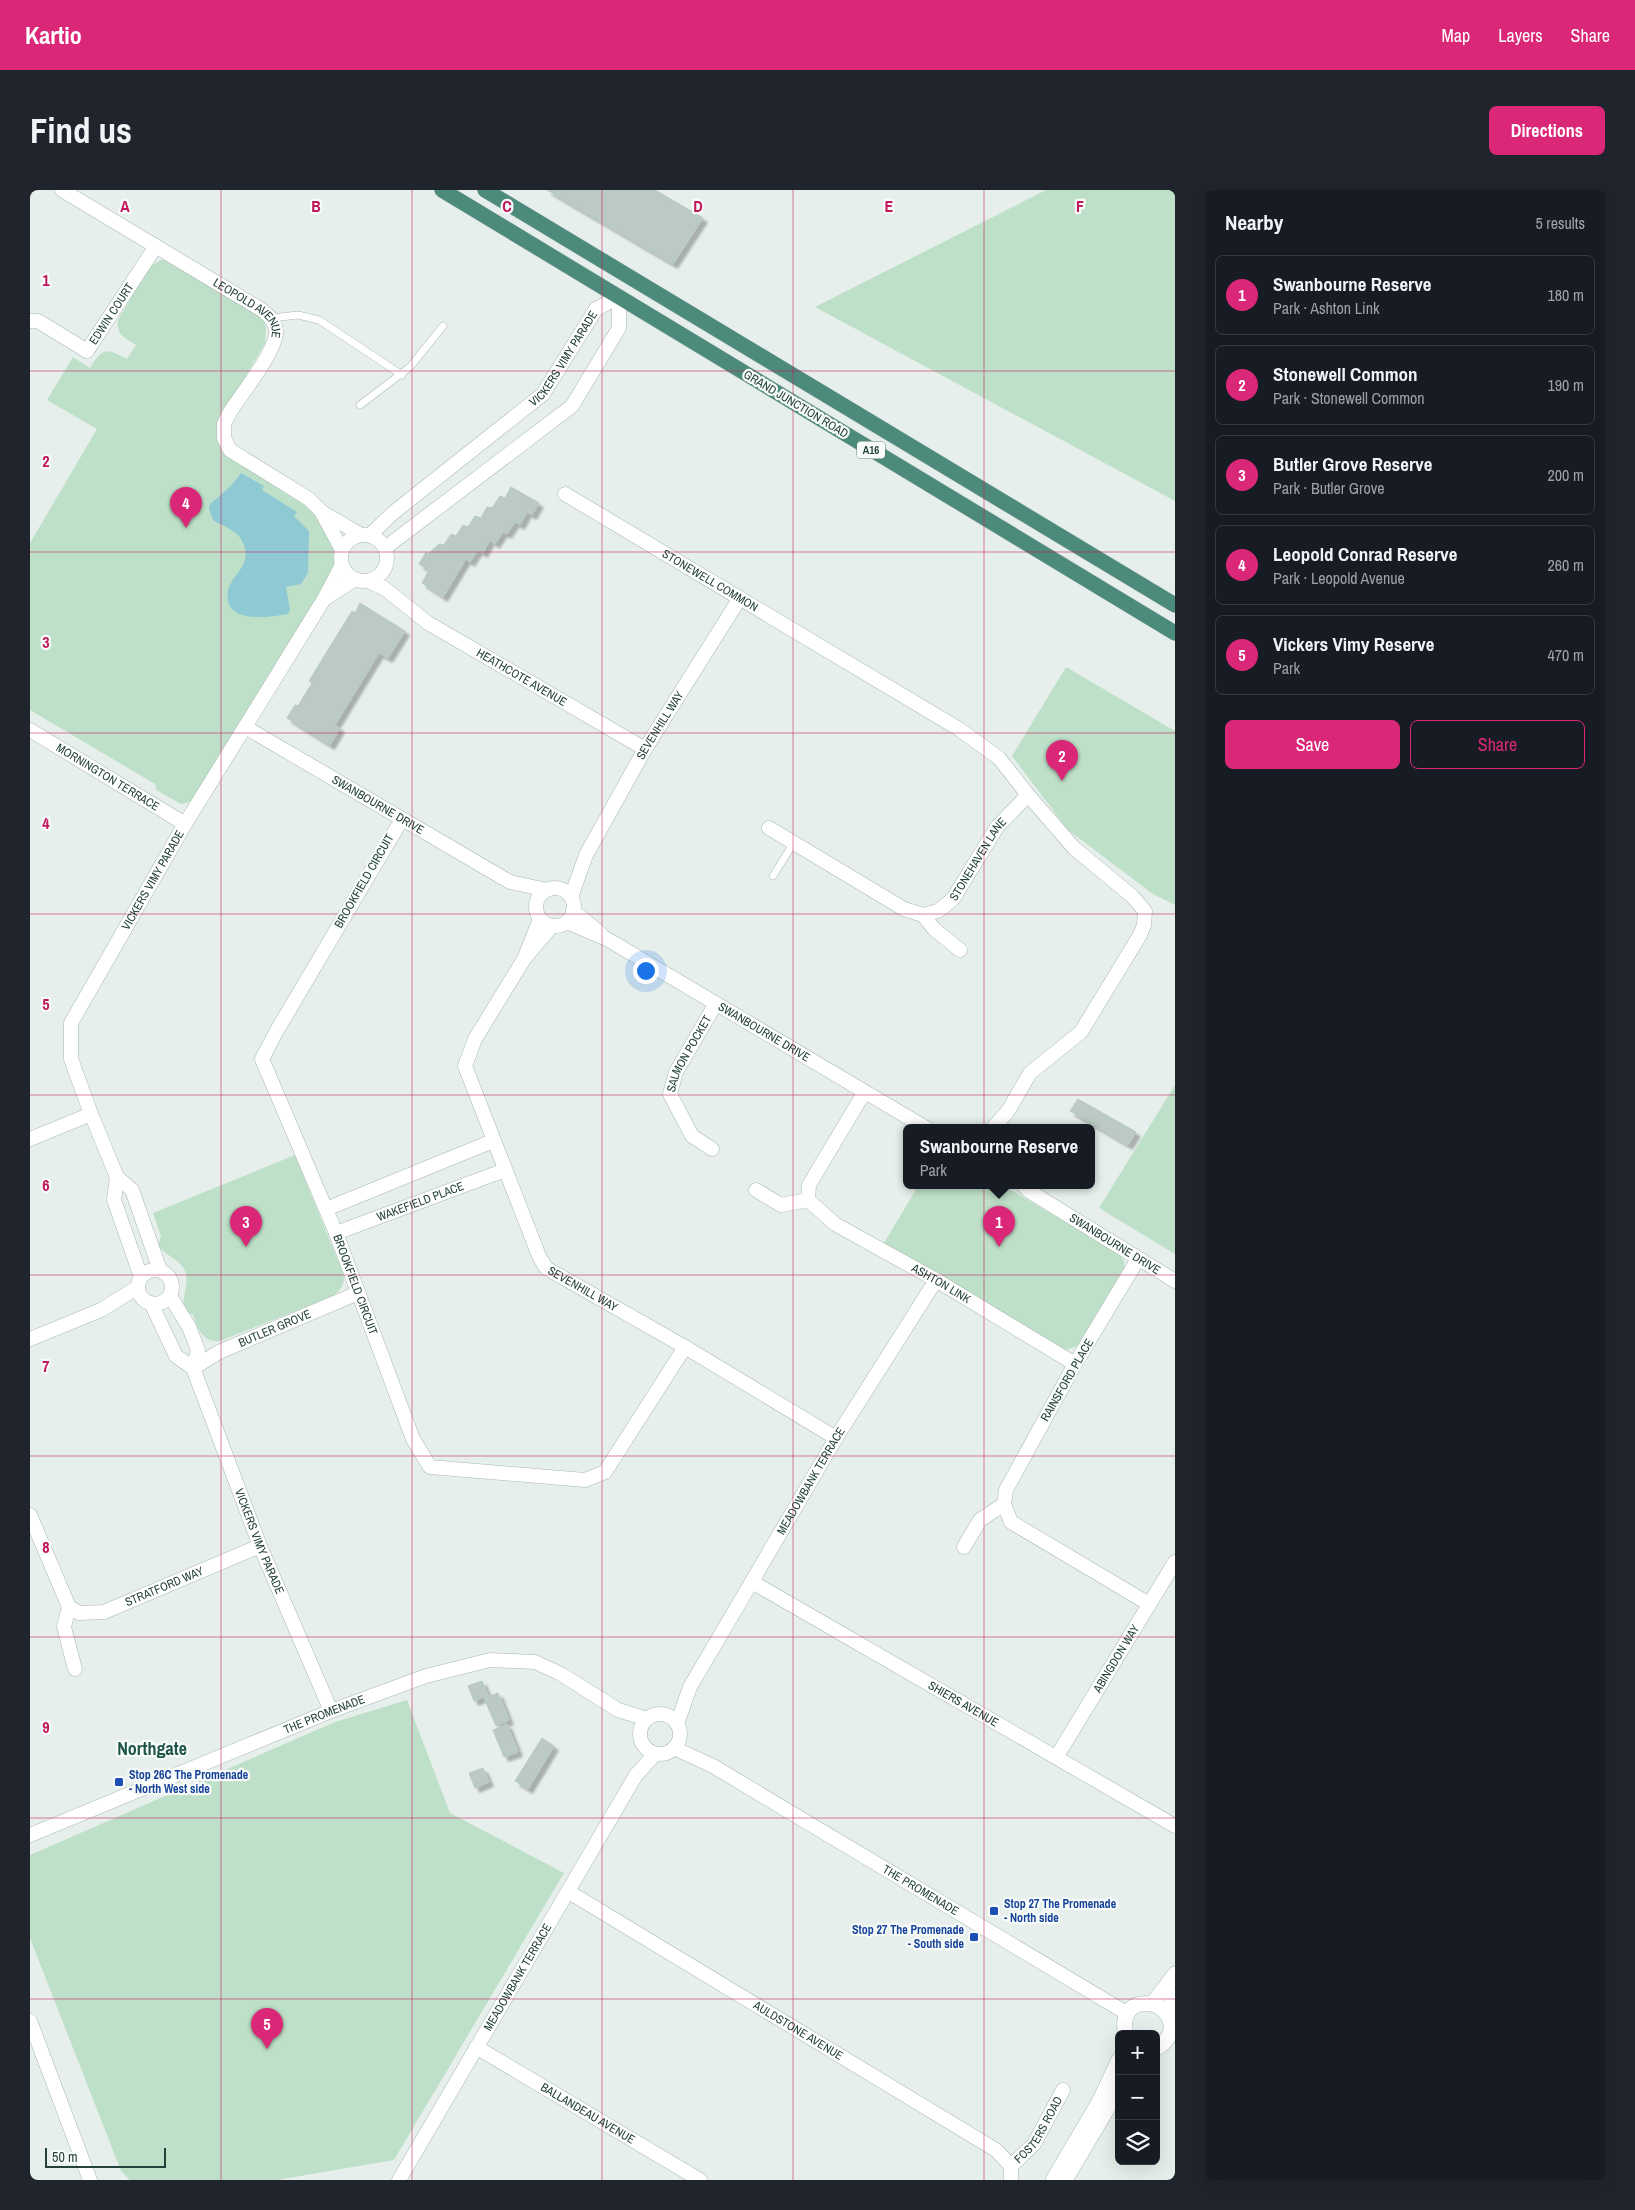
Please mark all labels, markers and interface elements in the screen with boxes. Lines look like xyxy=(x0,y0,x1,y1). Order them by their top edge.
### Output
text: Kartio xyxy=(25,19,82,51)
text: Map xyxy=(1442,23,1470,48)
text: Layers xyxy=(1498,23,1543,48)
text: Share xyxy=(1571,23,1610,48)
button: Directions xyxy=(1489,106,1605,155)
text: Find us xyxy=(30,107,132,154)
text: A xyxy=(120,195,130,217)
text: B xyxy=(311,195,321,217)
text: C xyxy=(502,195,512,217)
text: D xyxy=(693,195,703,217)
text: E xyxy=(885,195,894,217)
text: F xyxy=(1076,195,1084,217)
text: Nearby xyxy=(1225,208,1283,237)
text: 5 results xyxy=(1535,212,1585,234)
text: 1 xyxy=(42,269,50,291)
text: Swanbourne Reserve xyxy=(1273,271,1431,297)
street label: LEOPOLD AVENUE xyxy=(210,275,284,339)
street label: EDWIN COURT xyxy=(85,280,137,348)
text: 1 xyxy=(1238,284,1246,306)
text: 180 m xyxy=(1548,284,1584,306)
text: Park · Ashton Link xyxy=(1273,297,1380,319)
street label: VICKERS VIMY PARADE xyxy=(526,307,601,410)
text: Stonewell Common xyxy=(1273,361,1418,387)
street label: GRAND JUNCTION ROAD xyxy=(741,366,851,442)
text: 2 xyxy=(1238,374,1246,396)
text: 190 m xyxy=(1548,374,1584,396)
text: Park · Stonewell Common xyxy=(1273,387,1425,409)
road number: A16 xyxy=(857,442,885,458)
text: 2 xyxy=(42,450,50,472)
text: Butler Grove Reserve xyxy=(1273,451,1432,477)
text: 3 xyxy=(1238,464,1246,486)
text: 200 m xyxy=(1548,464,1584,486)
text: Park · Butler Grove xyxy=(1273,477,1385,499)
pin: 4 xyxy=(170,487,202,528)
text: Leopold Conrad Reserve xyxy=(1273,541,1457,567)
street label: STONEWELL COMMON xyxy=(659,546,761,615)
text: 4 xyxy=(1238,554,1246,576)
text: 260 m xyxy=(1548,554,1584,576)
text: Park · Leopold Avenue xyxy=(1273,567,1405,589)
text: 3 xyxy=(42,631,50,653)
text: Vickers Vimy Reserve xyxy=(1273,631,1434,657)
text: 5 xyxy=(1238,644,1246,666)
text: 470 m xyxy=(1548,644,1584,666)
street label: HEATHCOTE AVENUE xyxy=(474,645,570,710)
text: Park xyxy=(1273,657,1300,679)
street label: SEVENHILL WAY xyxy=(633,688,688,762)
button: Save xyxy=(1225,720,1400,769)
button: Share xyxy=(1410,720,1585,769)
street label: MORNINGTON TERRACE xyxy=(53,740,162,815)
pin: 2 xyxy=(1046,740,1078,781)
street label: SWANBOURNE DRIVE xyxy=(329,772,427,838)
text: 4 xyxy=(42,812,50,834)
street label: STONEHAVEN LANE xyxy=(946,814,1010,904)
street label: VICKERS VIMY PARADE xyxy=(118,827,188,933)
street label: BROOKFIELD CIRCUIT xyxy=(331,831,397,931)
your location xyxy=(633,958,659,984)
text: 5 xyxy=(42,993,50,1015)
street label: SWANBOURNE DRIVE xyxy=(715,999,813,1065)
street label: SALMON POCKET xyxy=(663,1012,715,1094)
popup xyxy=(903,1124,1095,1189)
text: Swanbourne Reserve xyxy=(920,1133,1078,1159)
text: Park xyxy=(920,1159,947,1181)
text: 6 xyxy=(42,1174,50,1196)
street label: WAKEFIELD PLACE xyxy=(375,1178,466,1225)
pin: 3 xyxy=(230,1206,262,1247)
pin: 1 xyxy=(983,1206,1015,1247)
street label: SWANBOURNE DRIVE xyxy=(1066,1210,1163,1278)
street label: BROOKFIELD CIRCUIT xyxy=(329,1232,381,1337)
street label: ASHTON LINK xyxy=(908,1260,974,1307)
street label: SEVENHILL WAY xyxy=(545,1263,621,1315)
street label: BUTLER GROVE xyxy=(236,1306,313,1351)
street label: RAINSFORD PLACE xyxy=(1037,1336,1097,1424)
text: 7 xyxy=(42,1355,50,1377)
street label: MEADOWBANK TERRACE xyxy=(773,1424,849,1538)
street label: VICKERS VIMY PARADE xyxy=(231,1486,288,1597)
text: 8 xyxy=(42,1536,50,1558)
street label: STRATFORD WAY xyxy=(123,1563,206,1610)
street label: ABINGDON WAY xyxy=(1089,1621,1143,1696)
street label: SHIERS AVENUE xyxy=(925,1677,1001,1731)
street label: THE PROMENADE xyxy=(281,1691,367,1738)
text: 9 xyxy=(42,1716,50,1738)
district label: Northgate xyxy=(117,1736,187,1761)
place label: Stop 26C The Promenade - North West side xyxy=(129,1767,249,1797)
marker: Stop 26C The Promenade - North West side xyxy=(113,1776,125,1788)
street label: THE PROMENADE xyxy=(880,1861,962,1919)
place label: Stop 27 The Promenade - North side xyxy=(1004,1896,1117,1926)
marker: Stop 27 The Promenade - North side xyxy=(988,1905,1000,1917)
street label: MEADOWBANK TERRACE xyxy=(480,1921,555,2034)
place label: Stop 27 The Promenade - South side xyxy=(852,1922,965,1952)
marker: Stop 27 The Promenade - South side xyxy=(968,1931,980,1943)
street label: AULDSTONE AVENUE xyxy=(750,1997,846,2064)
pin: 5 xyxy=(251,2008,283,2049)
map controls xyxy=(1115,2030,1160,2165)
button: + xyxy=(1115,2030,1160,2075)
button: − xyxy=(1115,2075,1160,2120)
street label: BALLANDEAU AVENUE xyxy=(538,2079,638,2148)
street label: FOSTERS ROAD xyxy=(1011,2093,1066,2167)
button: layers xyxy=(1115,2120,1160,2165)
scale bar xyxy=(45,2145,166,2168)
text: 50 m xyxy=(52,2148,78,2166)

